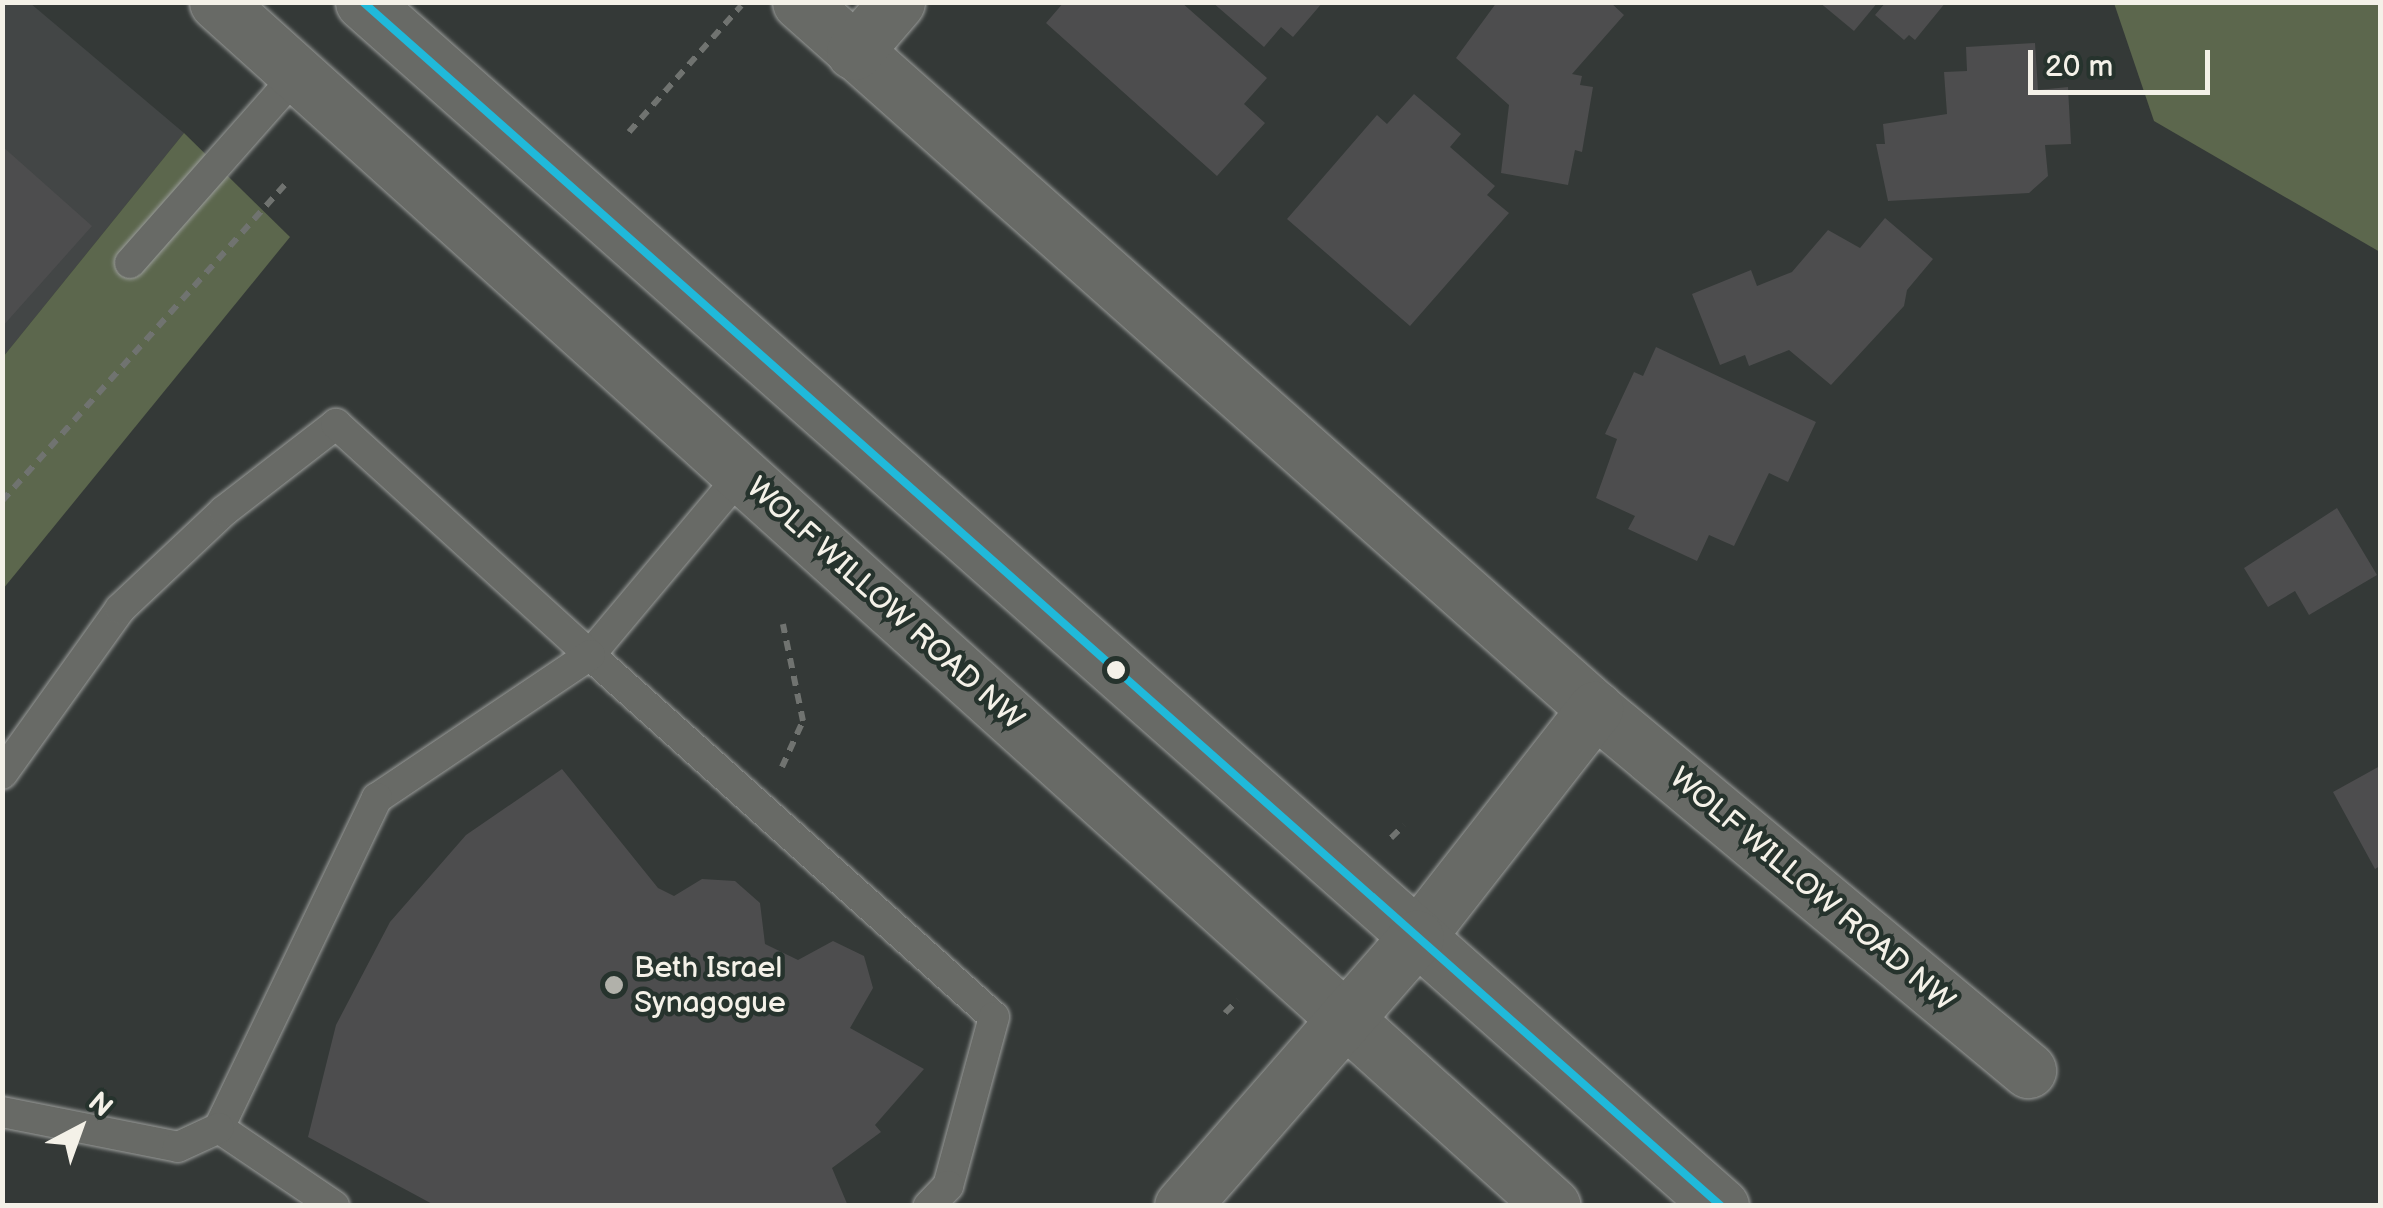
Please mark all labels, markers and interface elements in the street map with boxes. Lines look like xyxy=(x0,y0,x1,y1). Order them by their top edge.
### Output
scale bar xyxy=(2033,30,2216,92)
text: 20 m xyxy=(2045,49,2113,85)
street label: WOLF WILLOW ROAD NW xyxy=(739,470,1031,738)
unlabelled marker xyxy=(1106,660,1126,680)
street label: WOLF WILLOW ROAD NW xyxy=(1662,760,1962,1020)
place label: Beth Israel Synagogue xyxy=(634,950,786,1020)
marker: Beth Israel Synagogue xyxy=(603,974,625,996)
north arrow xyxy=(30,1078,130,1178)
text: N xyxy=(81,1086,119,1124)

